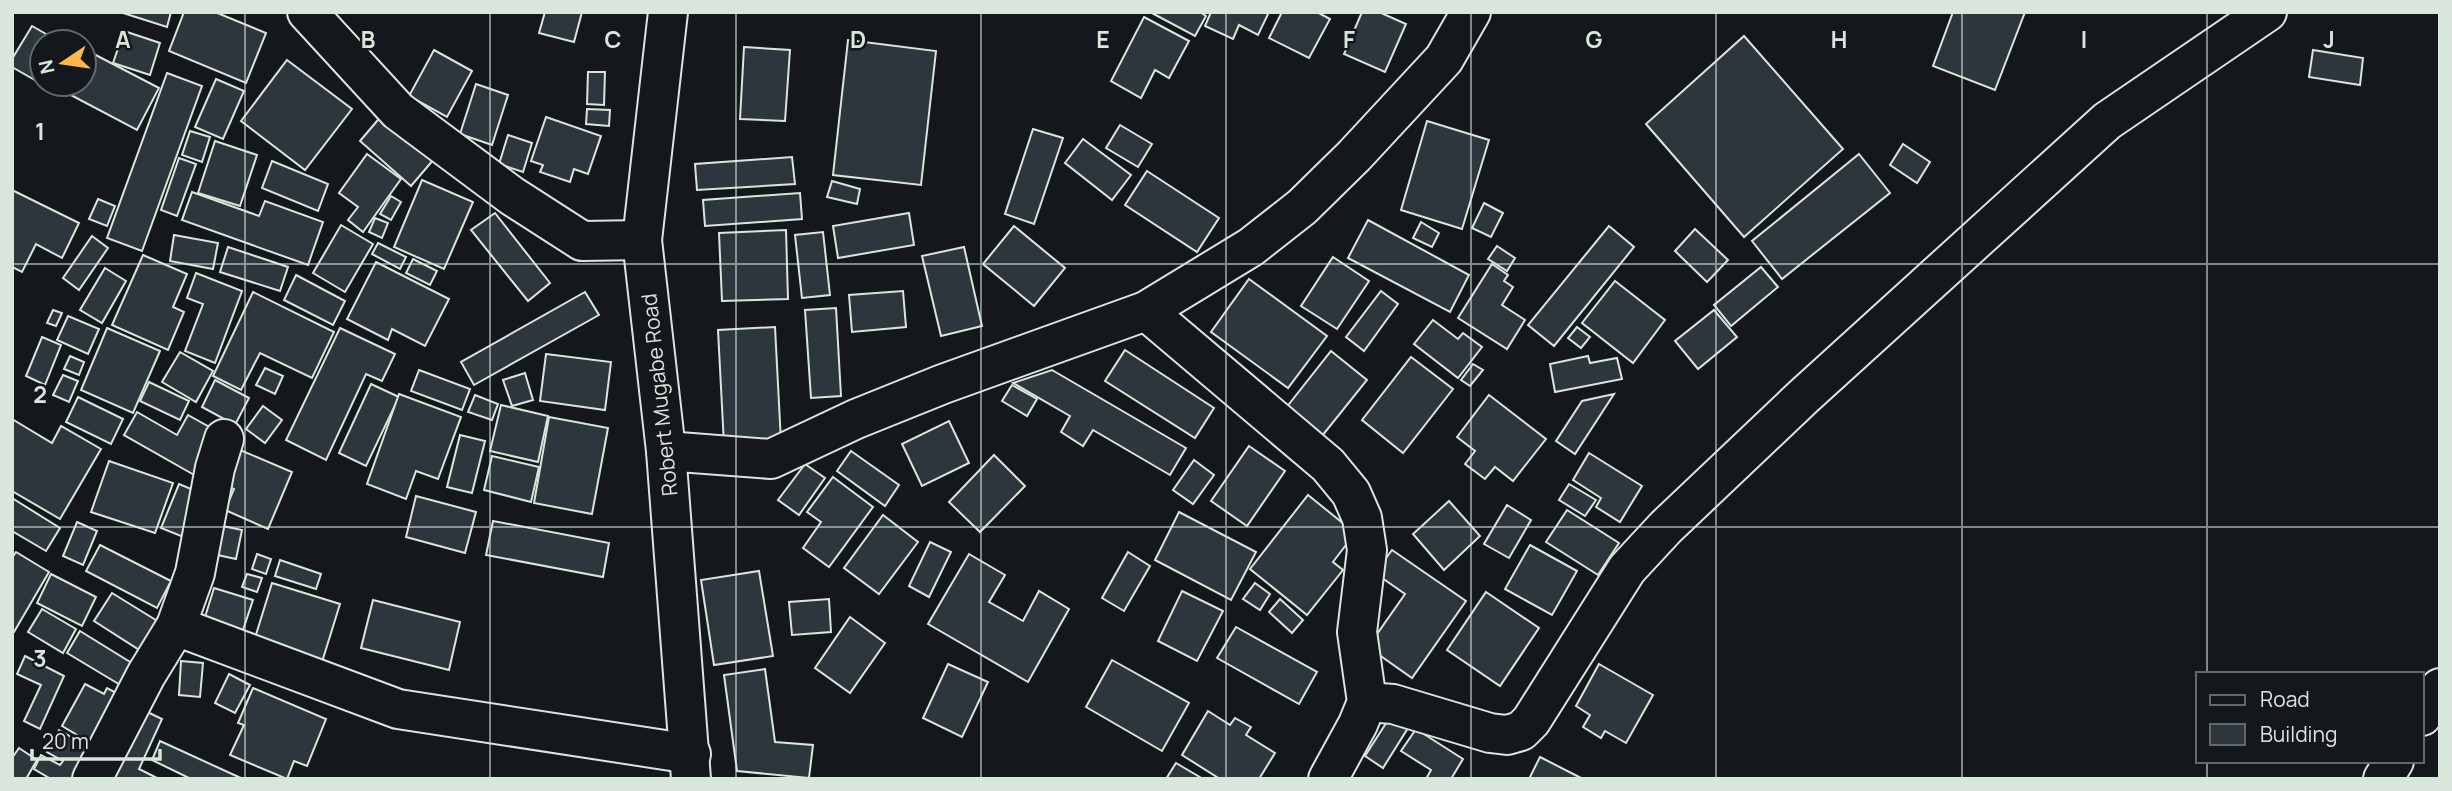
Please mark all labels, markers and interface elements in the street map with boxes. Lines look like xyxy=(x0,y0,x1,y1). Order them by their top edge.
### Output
text: A xyxy=(115,23,131,55)
text: B xyxy=(361,23,375,55)
text: C xyxy=(605,23,622,55)
text: D xyxy=(850,23,866,55)
text: E xyxy=(1096,23,1110,55)
text: F xyxy=(1343,23,1355,55)
text: G xyxy=(1586,23,1603,55)
text: H xyxy=(1831,23,1847,55)
text: I xyxy=(2081,23,2087,55)
text: J xyxy=(2323,23,2335,55)
north arrow xyxy=(28,28,98,98)
text: N xyxy=(32,57,61,76)
text: 1 xyxy=(35,115,45,147)
street label: Robert Mugabe Road xyxy=(634,292,684,498)
text: 2 xyxy=(33,378,47,410)
text: 3 xyxy=(33,642,47,674)
legend xyxy=(2196,672,2424,763)
text: Road xyxy=(2260,685,2310,713)
scale bar xyxy=(32,718,159,762)
text: Building xyxy=(2260,720,2337,748)
text: 20 m xyxy=(42,727,89,755)

